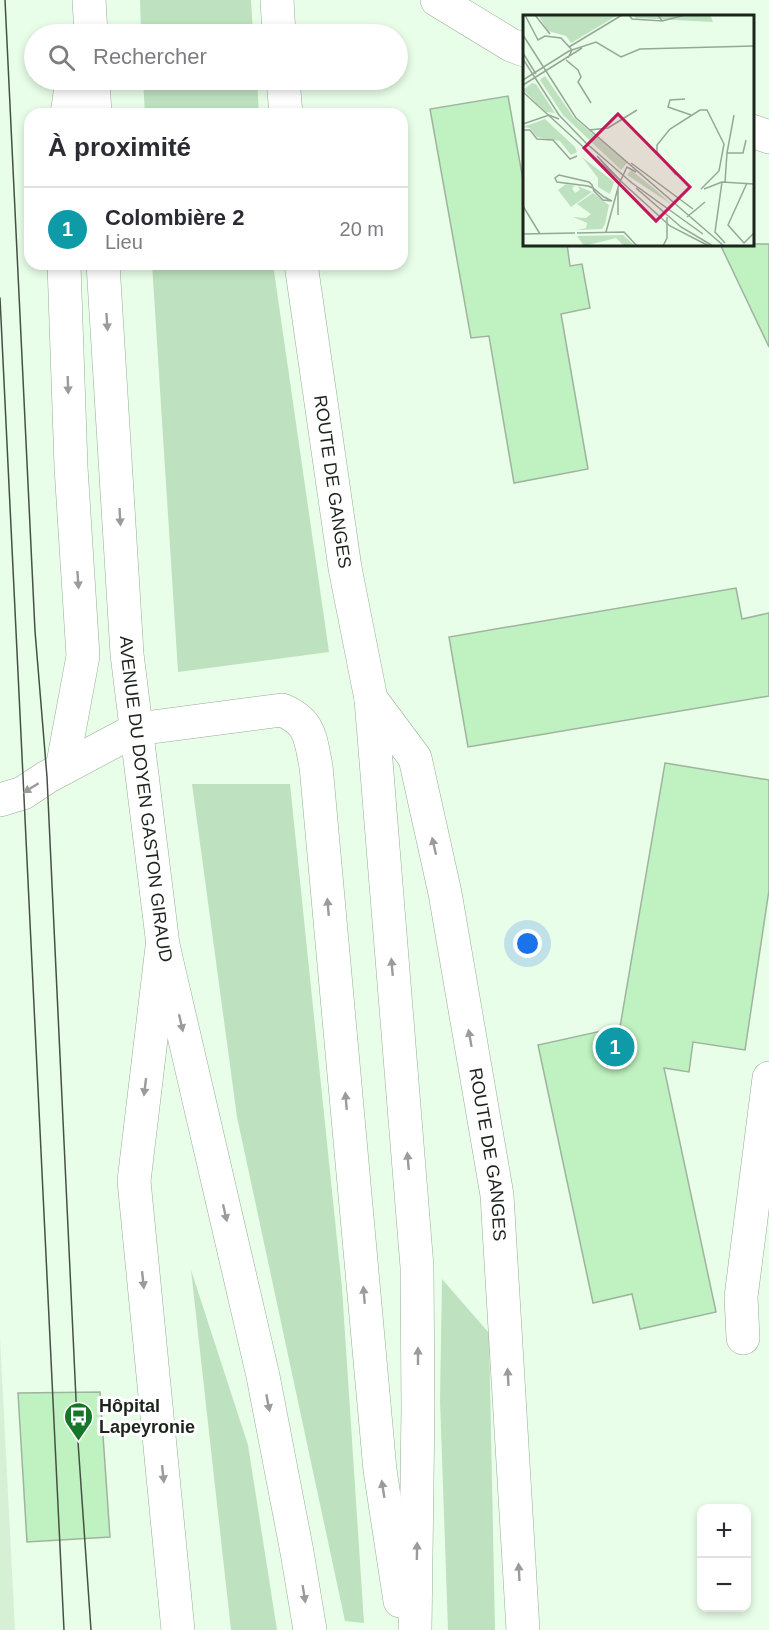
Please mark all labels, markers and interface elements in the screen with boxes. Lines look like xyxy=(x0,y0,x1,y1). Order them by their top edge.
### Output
inset map xyxy=(523,15,754,246)
search box xyxy=(24,24,408,90)
icon: search xyxy=(45,41,78,74)
text: Rechercher xyxy=(93,44,207,69)
text: À proximité xyxy=(48,132,191,162)
text: Colombière 2 xyxy=(105,205,244,230)
text: 1 xyxy=(62,218,73,240)
text: 20 m xyxy=(340,218,384,240)
text: Lieu xyxy=(105,231,143,253)
one-way arrow xyxy=(102,313,112,332)
one-way arrow xyxy=(64,376,73,395)
street label: ROUTE DE GANGES xyxy=(310,394,355,570)
one-way arrow xyxy=(115,507,124,526)
one-way arrow xyxy=(73,571,83,590)
street label: AVENUE DU DOYEN GASTON GIRAUD xyxy=(116,635,177,964)
one-way arrow xyxy=(23,782,39,793)
one-way arrow xyxy=(429,837,439,855)
one-way arrow xyxy=(323,897,333,916)
your location xyxy=(513,929,542,958)
one-way arrow xyxy=(388,957,397,976)
one-way arrow xyxy=(176,1013,186,1032)
pin: 1 xyxy=(596,1024,634,1070)
one-way arrow xyxy=(465,1028,474,1047)
street label: ROUTE DE GANGES xyxy=(465,1066,510,1242)
one-way arrow xyxy=(141,1077,150,1096)
one-way arrow xyxy=(341,1091,351,1110)
one-way arrow xyxy=(403,1151,413,1170)
one-way arrow xyxy=(220,1203,230,1222)
one-way arrow xyxy=(138,1271,148,1290)
one-way arrow xyxy=(359,1286,369,1305)
one-way arrow xyxy=(413,1346,422,1365)
one-way arrow xyxy=(503,1367,512,1386)
one-way arrow xyxy=(264,1393,273,1412)
place label: Hôpital Lapeyronie xyxy=(99,1396,195,1437)
bus stop icon: Hôpital Lapeyronie xyxy=(62,1400,94,1442)
one-way arrow xyxy=(158,1465,167,1484)
one-way arrow xyxy=(378,1480,387,1499)
map controls xyxy=(697,1504,751,1612)
button: + xyxy=(697,1504,751,1558)
one-way arrow xyxy=(412,1541,421,1560)
button: − xyxy=(697,1558,751,1612)
one-way arrow xyxy=(515,1562,524,1581)
one-way arrow xyxy=(300,1585,309,1604)

